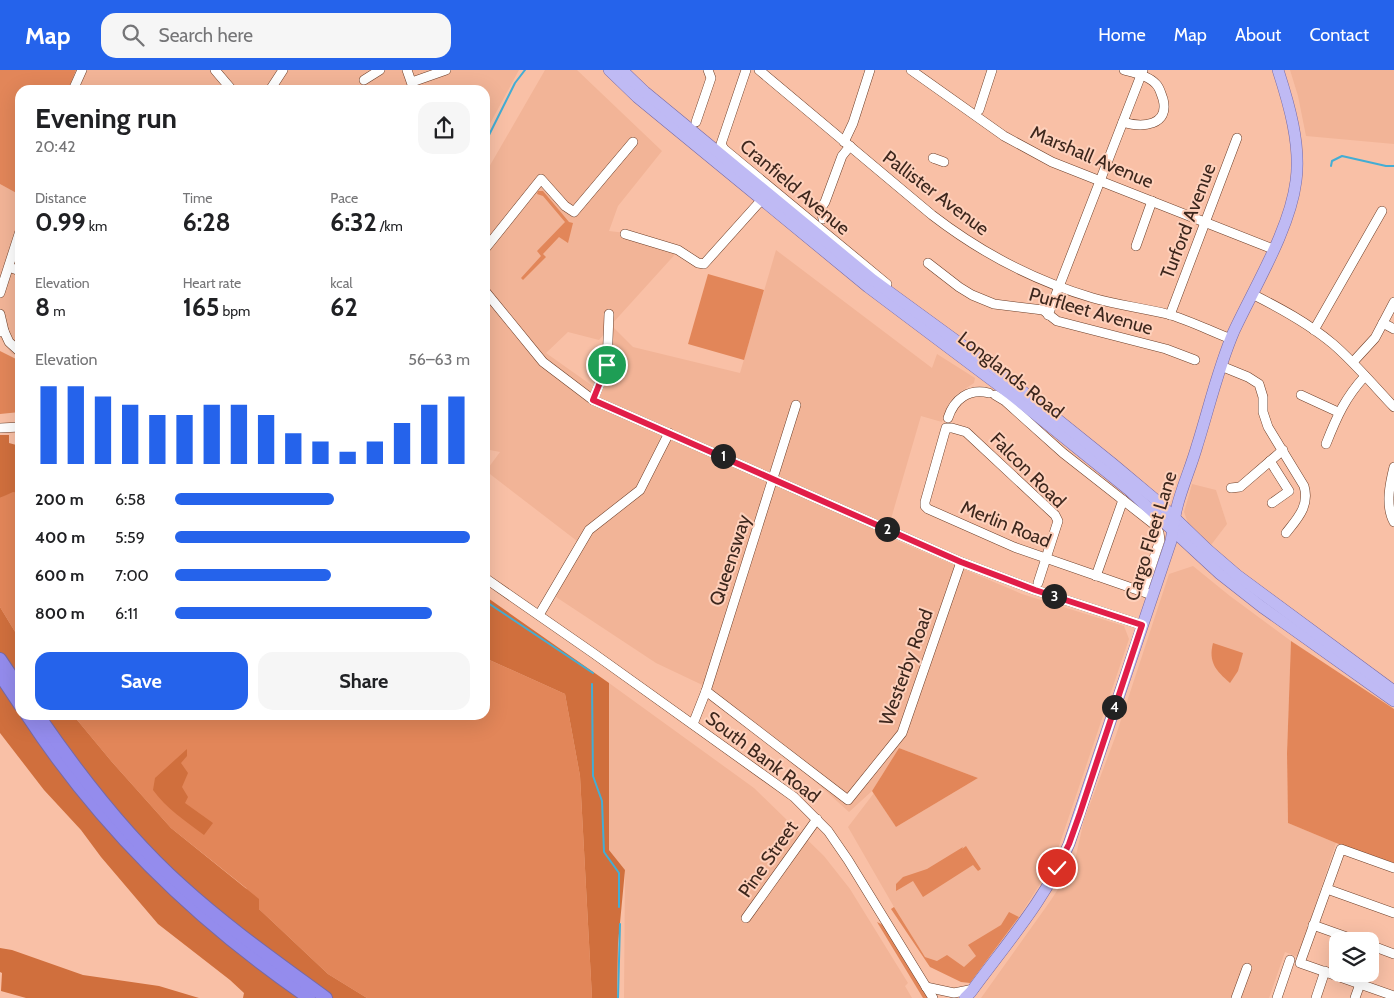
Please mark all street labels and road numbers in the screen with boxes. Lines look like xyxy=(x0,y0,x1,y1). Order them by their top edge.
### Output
street label: Marshall Avenue xyxy=(1027,121,1157,193)
street label: Cranfield Avenue xyxy=(735,134,855,240)
street label: Pallister Avenue xyxy=(878,146,994,241)
street label: Turford Avenue xyxy=(1155,160,1221,282)
street label: Purfleet Avenue xyxy=(1026,282,1156,340)
street label: Longlands Road xyxy=(953,327,1069,423)
street label: Falcon Road xyxy=(985,427,1071,513)
street label: Cargo Fleet Lane xyxy=(1120,468,1182,604)
street label: Merlin Road xyxy=(957,495,1055,553)
street label: Queensway xyxy=(704,511,756,608)
street label: Westerby Road xyxy=(874,606,938,728)
street label: South Bank Road xyxy=(701,706,825,808)
street label: Pine Street xyxy=(733,816,803,902)

